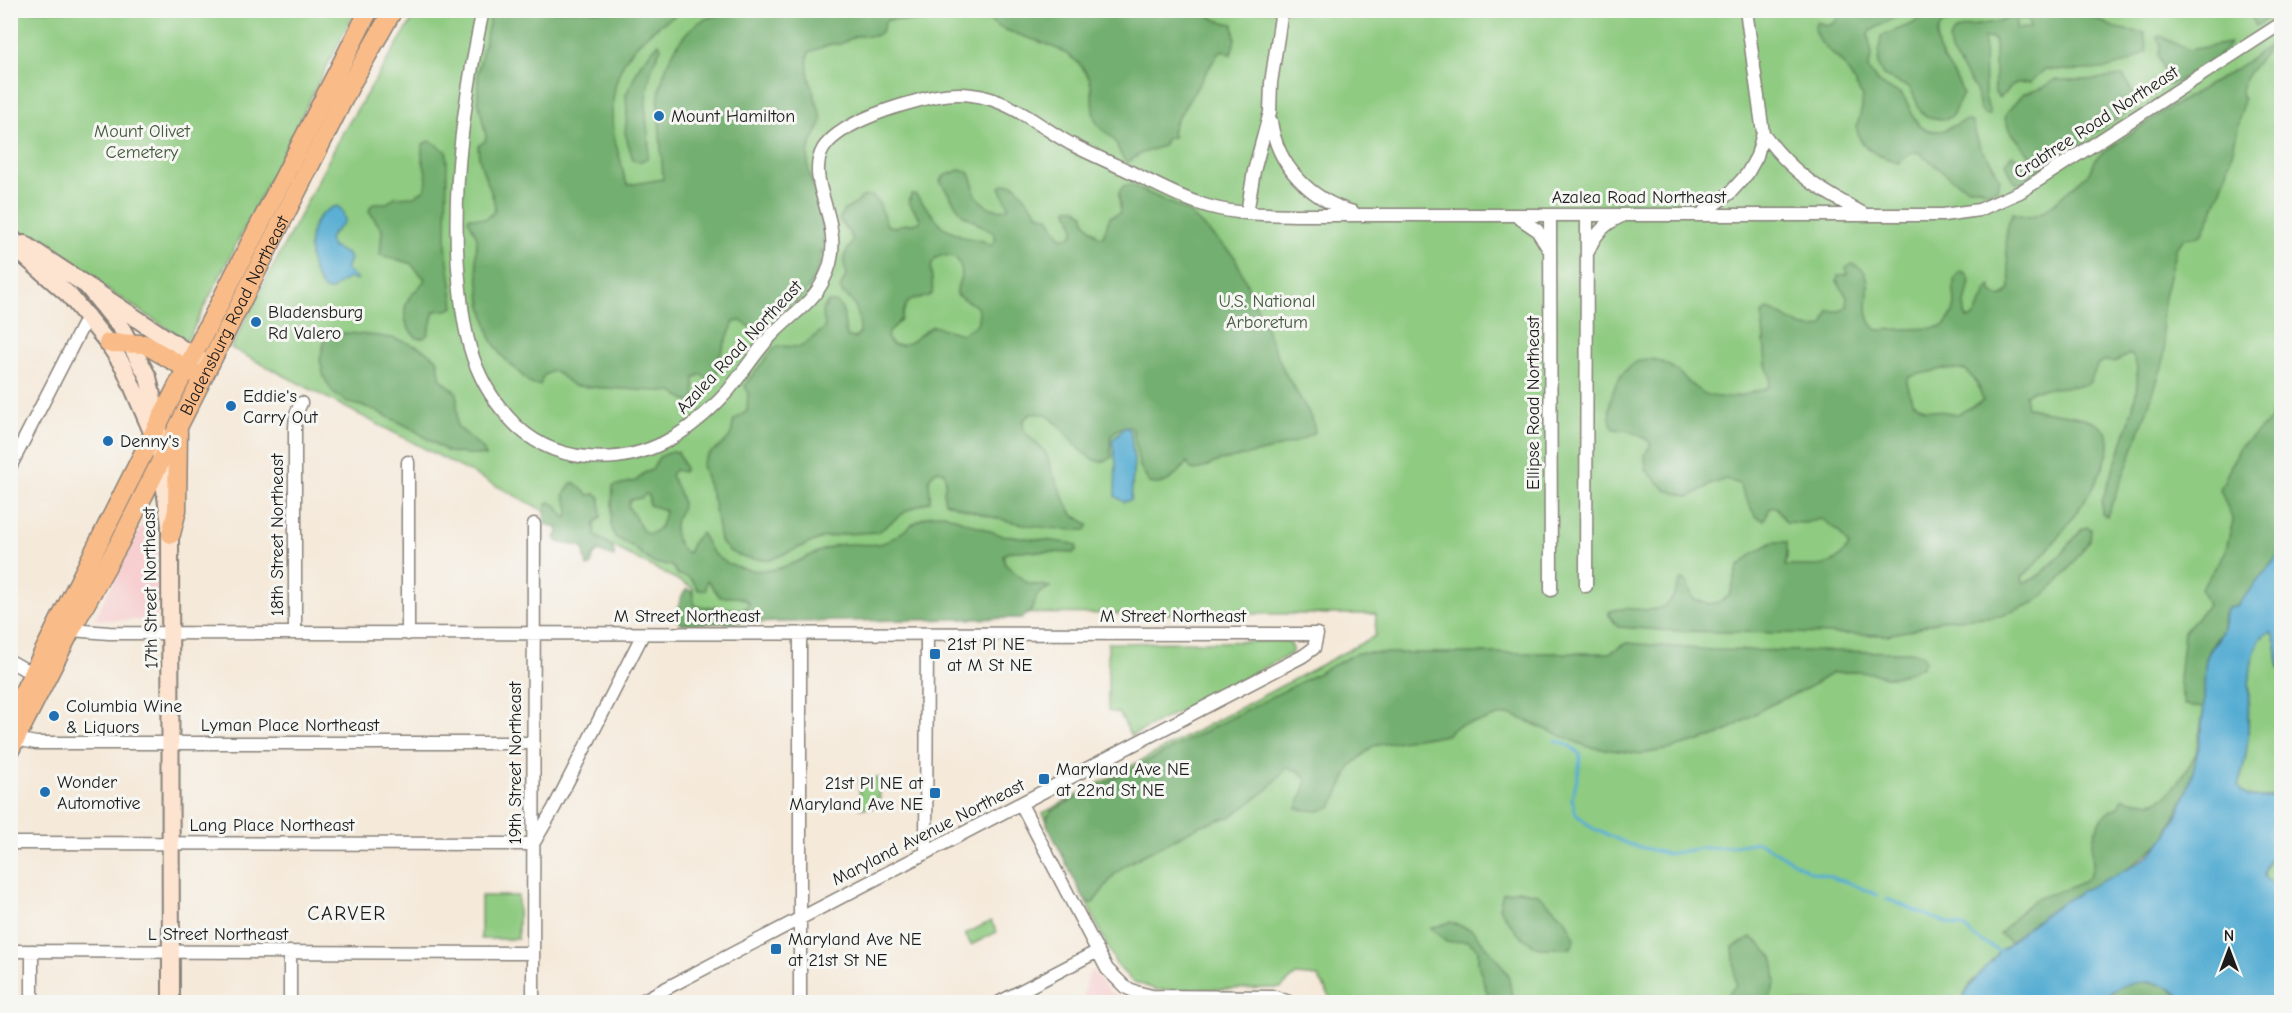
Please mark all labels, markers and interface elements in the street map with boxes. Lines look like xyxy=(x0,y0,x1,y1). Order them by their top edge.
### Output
street label: Crabtree Road Northeast xyxy=(2010,61,2183,183)
place label: Mount Hamilton xyxy=(671,106,795,127)
marker: Mount Hamilton xyxy=(652,109,666,123)
park label: Mount Olivet Cemetery xyxy=(94,121,191,163)
street label: Azalea Road Northeast xyxy=(1552,187,1727,208)
street label: Bladensburg Road Northeast xyxy=(176,212,294,419)
street label: Azalea Road Northeast xyxy=(672,276,807,418)
park label: U.S. National Arboretum xyxy=(1219,291,1315,333)
place label: Bladensburg Rd Valero xyxy=(268,302,363,344)
marker: Bladensburg Rd Valero xyxy=(249,315,263,329)
street label: Ellipse Road Northeast xyxy=(1523,315,1544,490)
place label: Eddie's Carry Out xyxy=(243,386,318,428)
marker: Eddie's Carry Out xyxy=(224,399,238,413)
place label: Denny's xyxy=(120,431,179,452)
marker: Denny's xyxy=(101,434,115,448)
street label: 18th Street Northeast xyxy=(267,453,288,616)
street label: 17th Street Northeast xyxy=(139,506,162,669)
street label: M Street Northeast xyxy=(614,606,761,627)
street label: M Street Northeast xyxy=(1100,606,1247,627)
place label: 21st Pl NE at M St NE xyxy=(947,634,1032,676)
marker: 21st Pl NE at M St NE xyxy=(928,647,942,661)
street label: 19th Street Northeast xyxy=(505,681,526,844)
place label: Columbia Wine & Liquors xyxy=(66,696,182,738)
marker: Columbia Wine & Liquors xyxy=(47,709,61,723)
street label: Lyman Place Northeast xyxy=(201,715,380,736)
place label: Maryland Ave NE at 22nd St NE xyxy=(1056,759,1190,801)
place label: Wonder Automotive xyxy=(57,772,140,814)
marker: Maryland Ave NE at 22nd St NE xyxy=(1037,772,1051,786)
place label: 21st Pl NE at Maryland Ave NE xyxy=(789,773,924,815)
street label: Maryland Avenue Northeast xyxy=(828,774,1029,890)
marker: Wonder Automotive xyxy=(38,785,52,799)
marker: 21st Pl NE at Maryland Ave NE xyxy=(928,786,942,800)
street label: Lang Place Northeast xyxy=(190,815,355,836)
district label: CARVER xyxy=(307,902,387,925)
north arrow xyxy=(2199,920,2259,980)
street label: L Street Northeast xyxy=(148,924,289,945)
text: N xyxy=(2224,927,2234,945)
place label: Maryland Ave NE at 21st St NE xyxy=(788,929,922,971)
marker: Maryland Ave NE at 21st St NE xyxy=(769,942,783,956)

